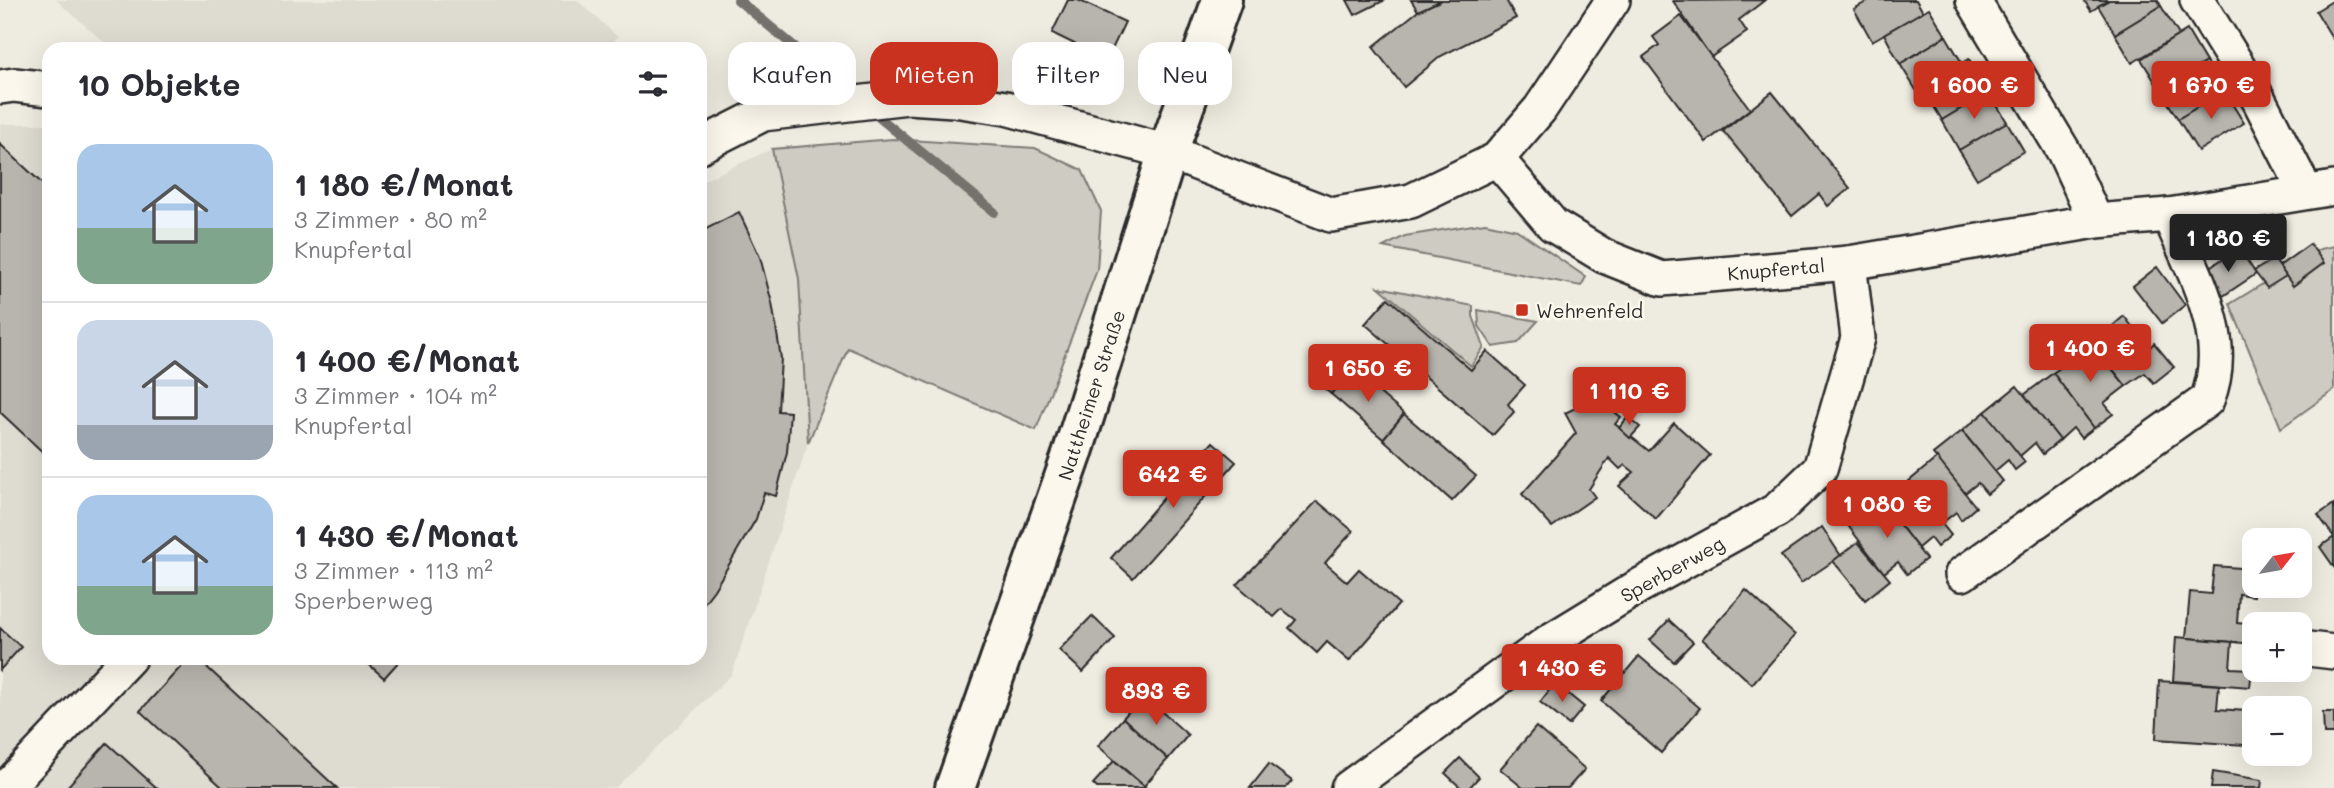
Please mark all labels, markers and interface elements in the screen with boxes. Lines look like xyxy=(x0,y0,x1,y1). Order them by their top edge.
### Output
chip: Kaufen xyxy=(728,42,856,105)
chip: Mieten xyxy=(870,42,998,105)
chip: Filter xyxy=(1012,42,1124,105)
chip: Neu xyxy=(1138,42,1232,105)
pin: 1 600 € xyxy=(1909,61,2039,121)
pin: 1 670 € xyxy=(2146,61,2276,121)
text: 10 Objekte xyxy=(77,64,240,104)
icon: filters xyxy=(634,65,672,103)
text: 1 600 € xyxy=(1930,69,2018,99)
text: 1 670 € xyxy=(2168,69,2254,99)
text: 1 180 €/Monat xyxy=(294,164,513,204)
icon: home xyxy=(133,172,217,256)
text: 3 Zimmer · 80 m² xyxy=(294,204,487,234)
pin: 1 180 € xyxy=(2163,215,2293,274)
text: 1 180 € xyxy=(2186,222,2270,252)
text: Knupfertal xyxy=(294,234,412,264)
street label: Knupfertal xyxy=(1726,252,1826,286)
place label: Wehrenfeld xyxy=(1536,298,1643,323)
marker: Wehrenfeld xyxy=(1514,302,1530,318)
street label: Nattheimer Straße xyxy=(1052,307,1130,483)
pin: 1 400 € xyxy=(2025,324,2155,384)
text: 1 400 € xyxy=(2045,332,2135,362)
text: 1 400 €/Monat xyxy=(294,340,520,380)
pin: 1 650 € xyxy=(1303,344,1433,404)
icon: home xyxy=(133,348,217,432)
text: 1 650 € xyxy=(1324,352,1412,382)
pin: 1 110 € xyxy=(1564,368,1694,427)
text: 1 110 € xyxy=(1589,375,1669,405)
text: 3 Zimmer · 104 m² xyxy=(294,380,497,410)
text: Knupfertal xyxy=(294,410,412,440)
pin: 642 € xyxy=(1124,450,1222,510)
text: 642 € xyxy=(1139,458,1207,488)
pin: 1 080 € xyxy=(1822,480,1952,540)
text: 1 080 € xyxy=(1842,488,1932,518)
text: 1 430 €/Monat xyxy=(294,515,519,555)
icon: home xyxy=(133,523,217,607)
north arrow xyxy=(2242,528,2312,598)
map controls xyxy=(2242,528,2312,766)
street label: Sperberweg xyxy=(1616,530,1728,608)
text: 3 Zimmer · 113 m² xyxy=(294,555,493,585)
text: Sperberweg xyxy=(294,585,433,615)
button: + xyxy=(2242,612,2312,682)
pin: 1 430 € xyxy=(1497,644,1627,704)
text: 1 430 € xyxy=(1518,652,1606,682)
pin: 893 € xyxy=(1107,668,1205,727)
text: 893 € xyxy=(1122,675,1190,705)
button: − xyxy=(2242,696,2312,766)

